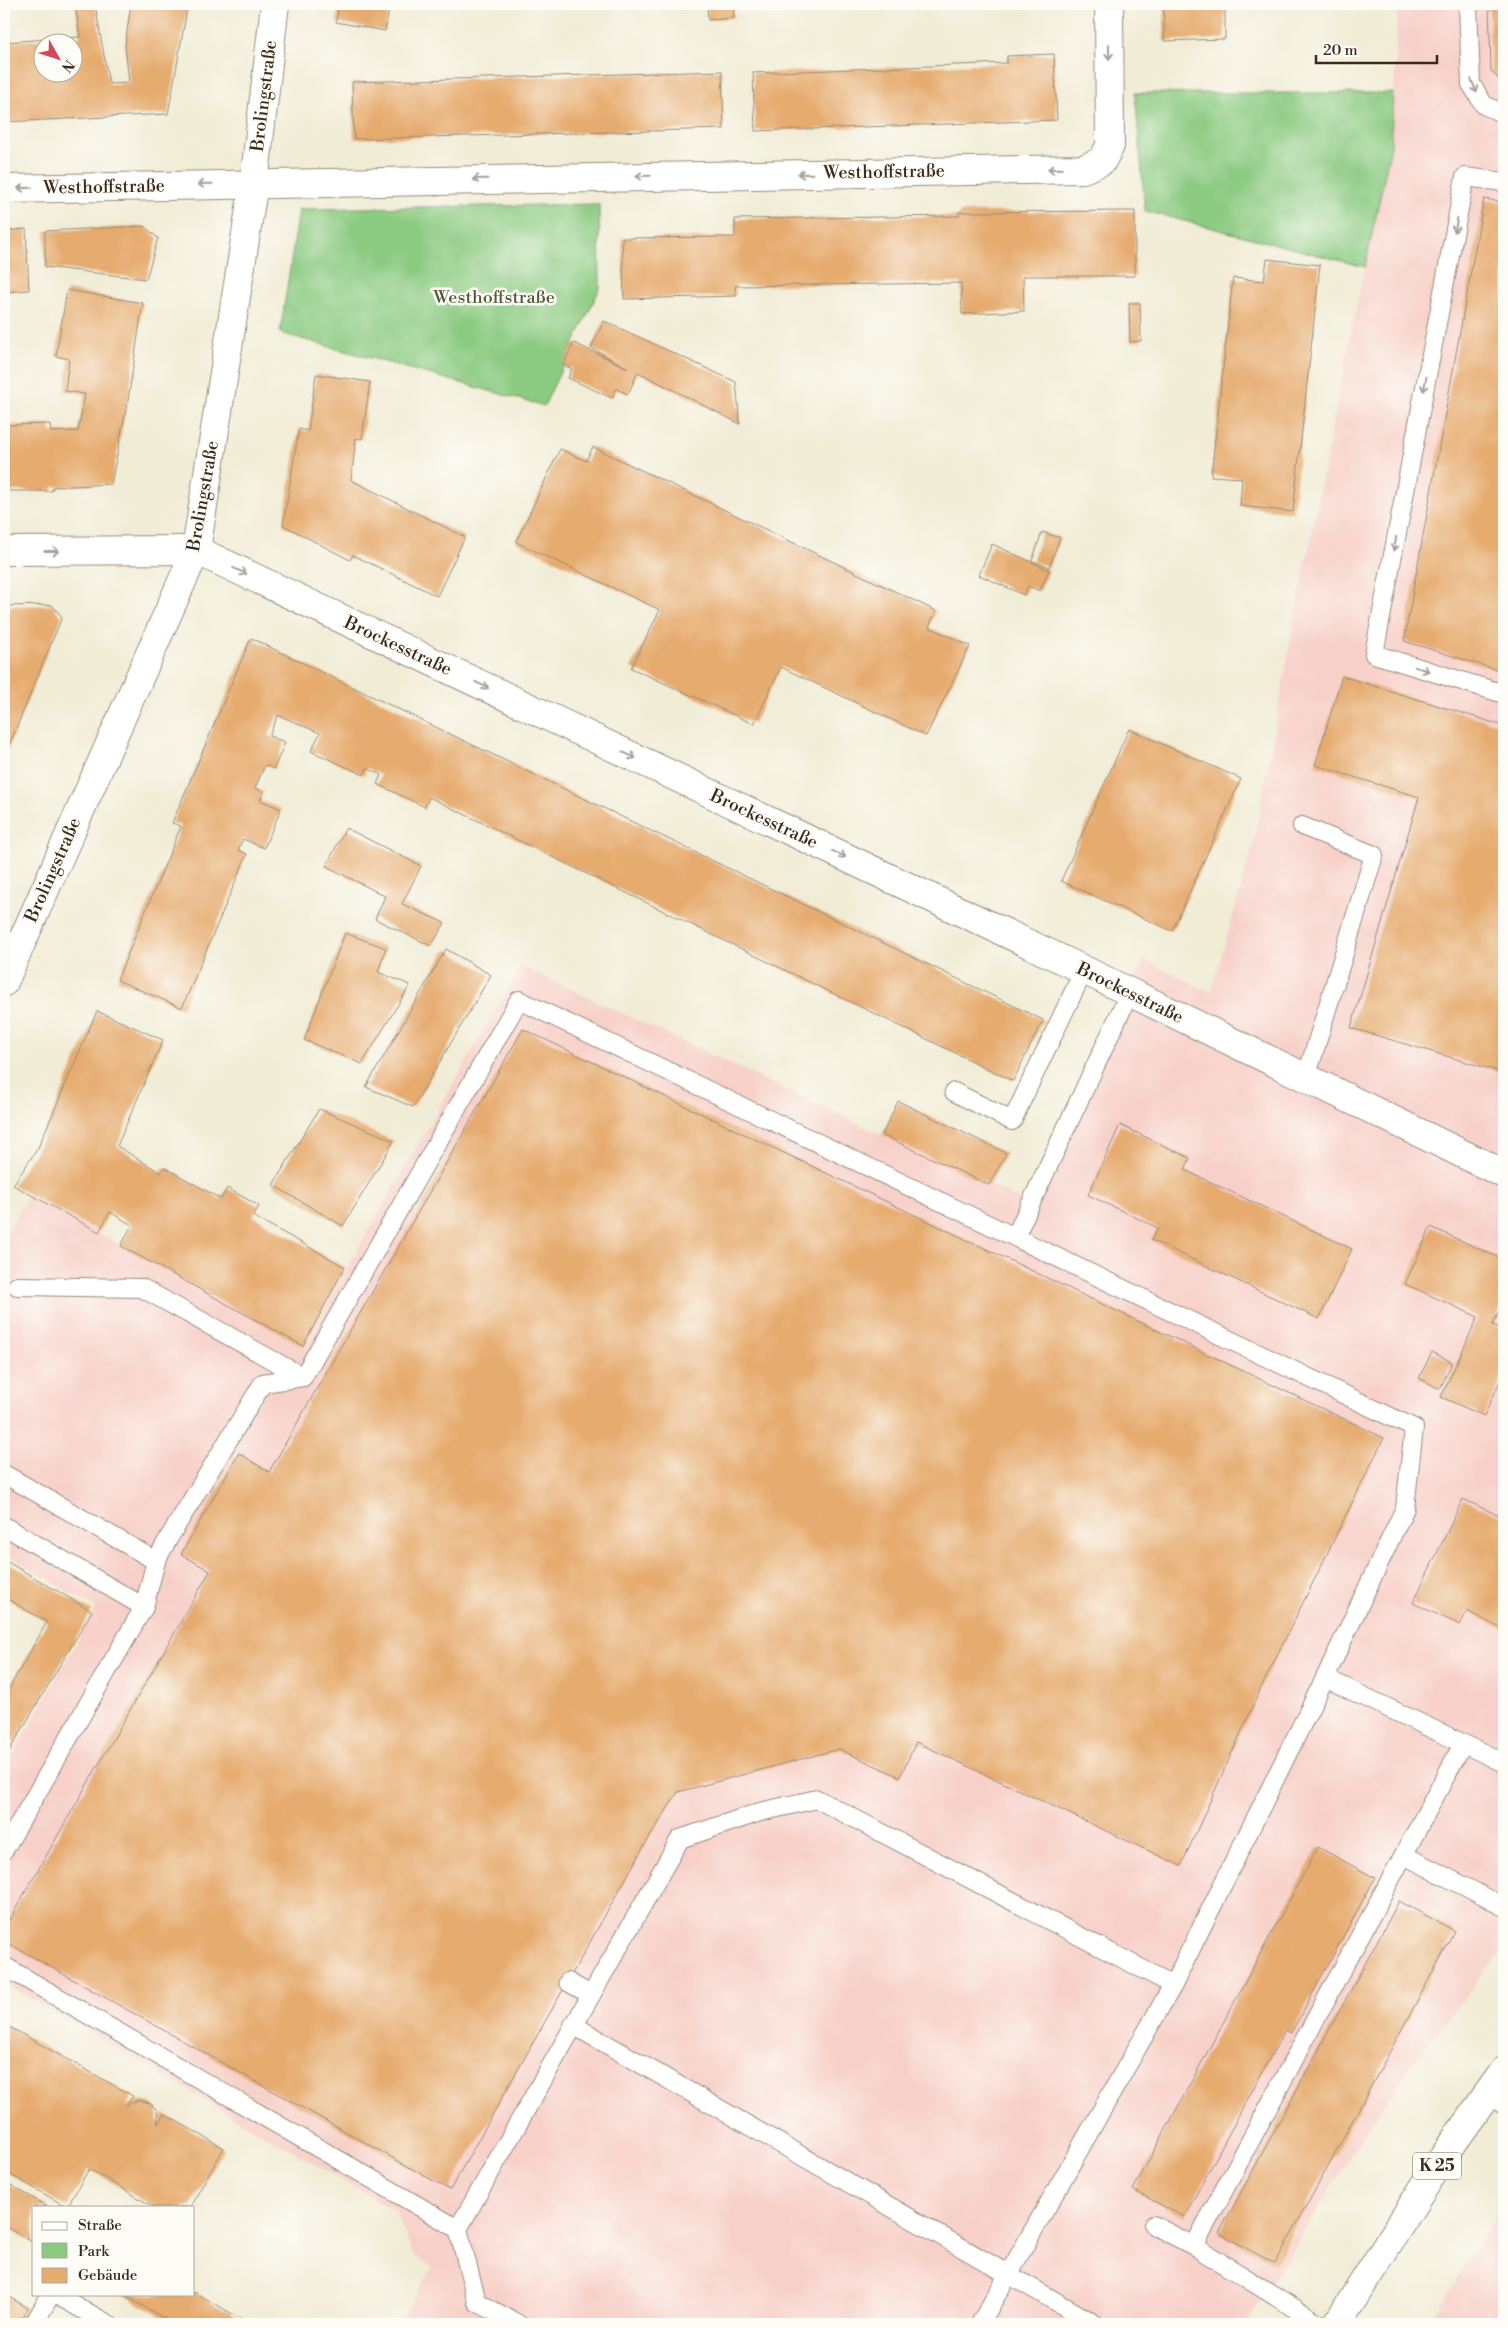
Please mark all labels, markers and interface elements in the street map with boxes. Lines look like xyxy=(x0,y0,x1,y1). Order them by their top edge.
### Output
north arrow xyxy=(32,32,82,82)
scale bar xyxy=(1316,32,1437,64)
street label: Brolingstraße xyxy=(246,39,282,154)
text: 20 m xyxy=(1323,41,1358,60)
one-way arrow xyxy=(1104,44,1114,60)
text: N xyxy=(57,56,78,76)
one-way arrow xyxy=(1470,79,1479,94)
street label: Westhoffstraße xyxy=(822,159,945,185)
one-way arrow xyxy=(1047,164,1064,174)
one-way arrow xyxy=(797,169,813,178)
one-way arrow xyxy=(635,172,651,181)
street label: Westhoffstraße xyxy=(42,174,165,200)
one-way arrow xyxy=(472,175,488,184)
one-way arrow xyxy=(197,180,213,189)
one-way arrow xyxy=(18,183,34,193)
one-way arrow xyxy=(1450,216,1460,232)
park label: Westhoffstraße xyxy=(432,286,555,309)
one-way arrow xyxy=(1420,376,1430,392)
street label: Brolingstraße xyxy=(182,439,224,554)
one-way arrow xyxy=(1389,535,1399,551)
one-way arrow xyxy=(44,546,60,556)
one-way arrow xyxy=(232,567,247,576)
street label: Brockesstraße xyxy=(340,611,455,681)
one-way arrow xyxy=(1413,664,1429,674)
one-way arrow xyxy=(474,681,489,691)
one-way arrow xyxy=(621,751,636,760)
street label: Brockesstraße xyxy=(706,784,821,854)
street label: Brolingstraße xyxy=(19,814,86,927)
one-way arrow xyxy=(831,850,846,860)
street label: Brockesstraße xyxy=(1072,957,1187,1029)
road number: K 25 xyxy=(1413,2152,1461,2180)
legend xyxy=(32,2206,195,2296)
text: Straße xyxy=(78,2216,122,2235)
text: Park xyxy=(78,2242,110,2261)
text: Gebäude xyxy=(78,2266,137,2285)

